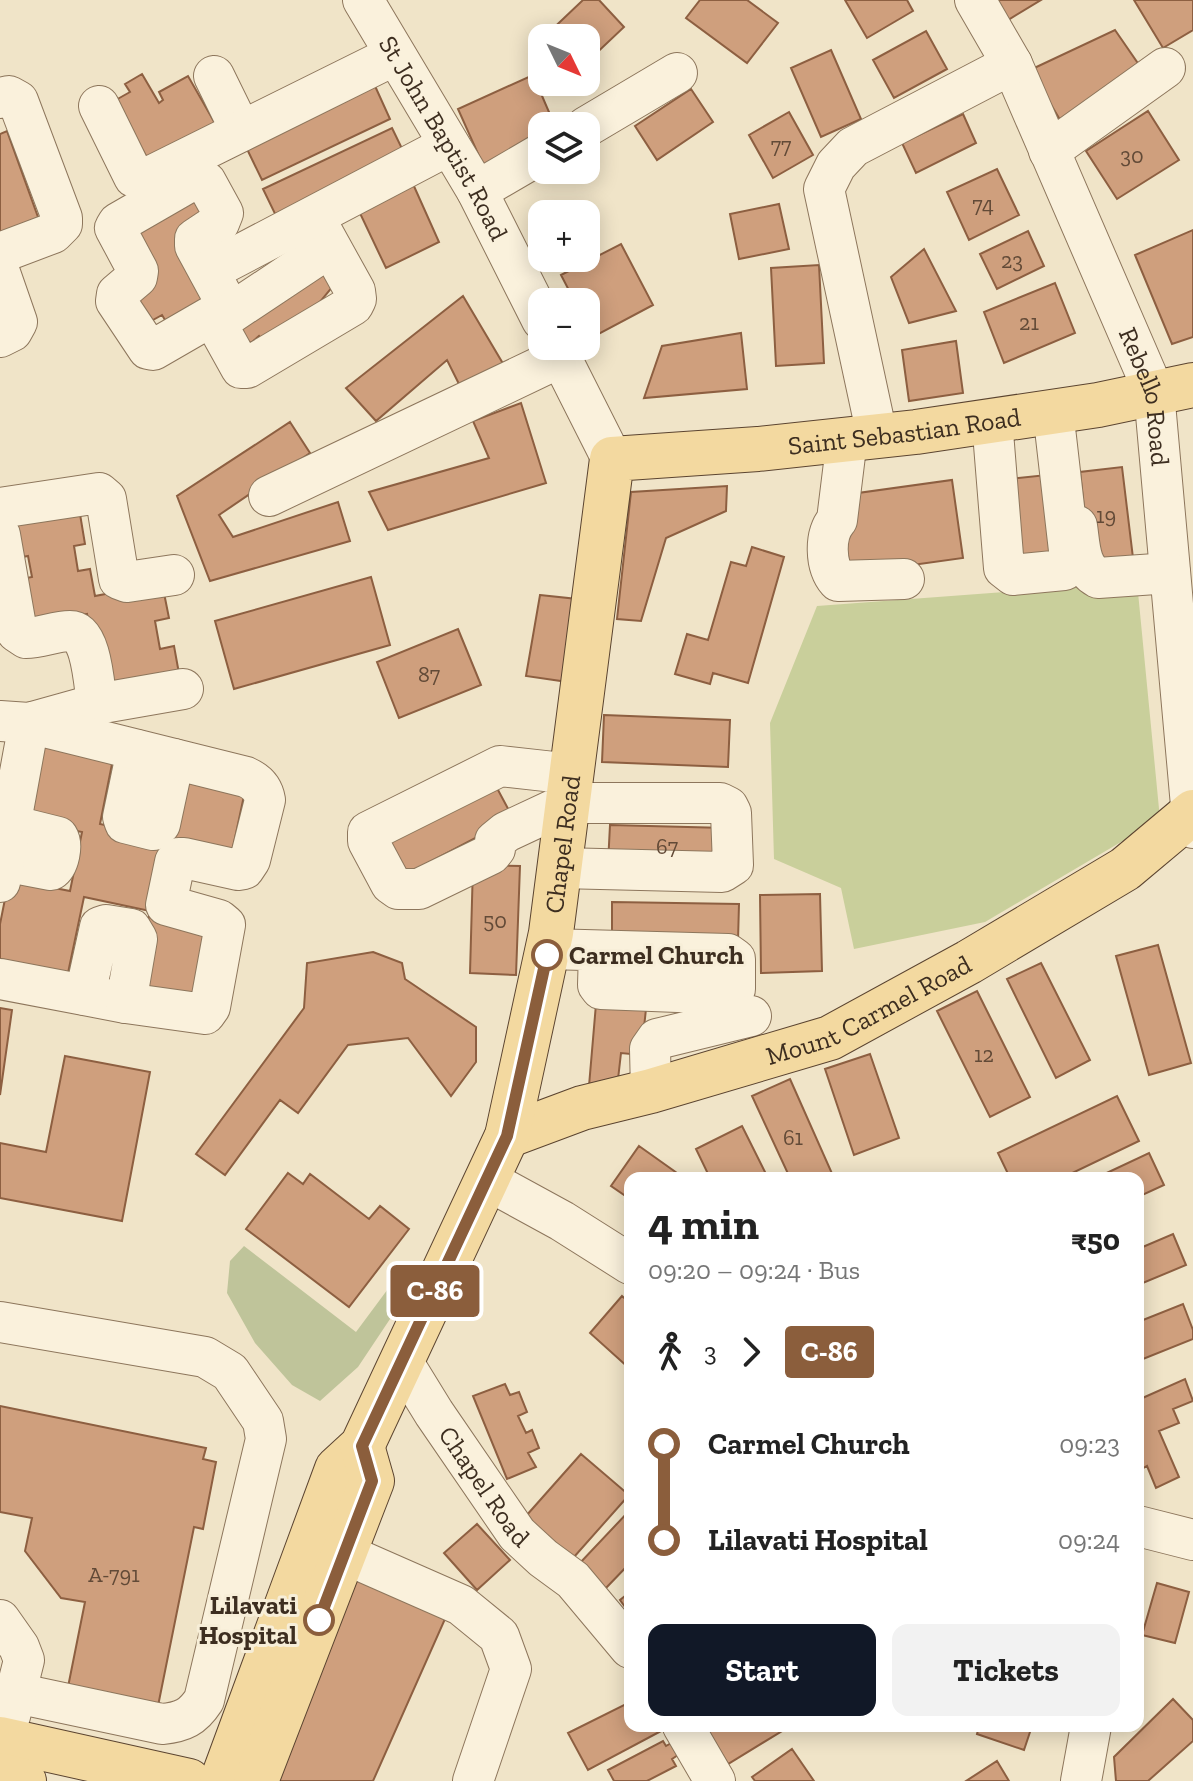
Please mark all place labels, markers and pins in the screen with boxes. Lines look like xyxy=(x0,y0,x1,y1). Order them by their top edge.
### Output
place label: Carmel Church xyxy=(569,939,744,971)
marker: Carmel Church xyxy=(532,940,562,970)
place label: Lilavati Hospital xyxy=(199,1589,297,1651)
marker: Lilavati Hospital xyxy=(304,1605,334,1635)

